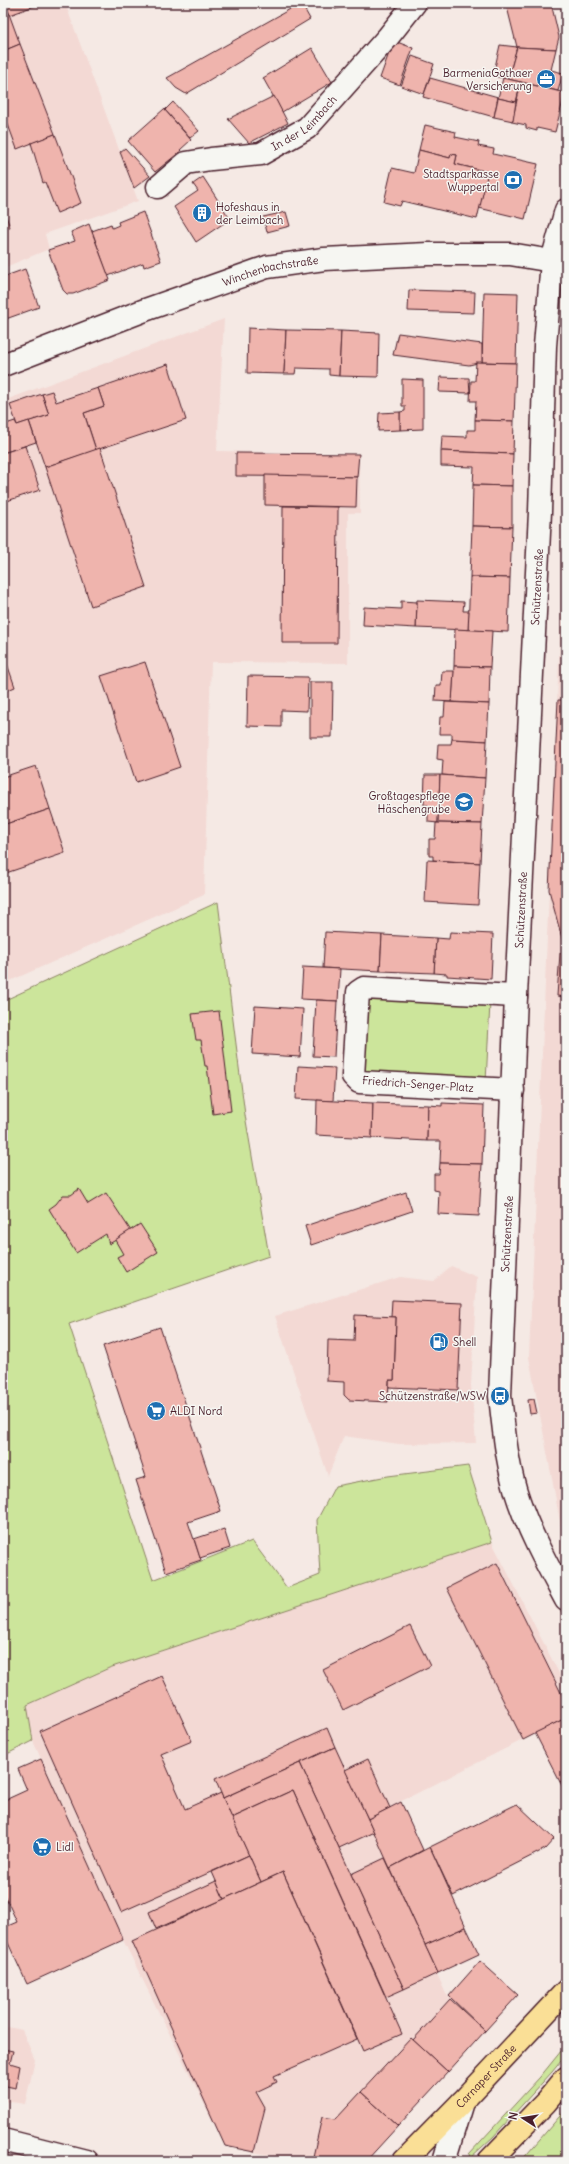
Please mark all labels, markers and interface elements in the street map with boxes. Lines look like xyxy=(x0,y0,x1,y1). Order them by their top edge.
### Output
place label: BarmeniaGothaer Versicherung xyxy=(443,66,532,93)
office icon: BarmeniaGothaer Versicherung xyxy=(535,68,557,90)
street label: In der Leimbach xyxy=(269,92,340,154)
place label: Stadtsparkasse Wuppertal xyxy=(423,167,499,194)
bank icon: Stadtsparkasse Wuppertal xyxy=(502,169,524,191)
place label: Hofeshaus in der Leimbach xyxy=(216,200,283,227)
building icon: Hofeshaus in der Leimbach xyxy=(191,202,213,224)
street label: Winchenbachstraße xyxy=(220,253,319,289)
street label: Schützenstraße xyxy=(528,548,546,626)
place label: Großtagespflege Häschengrube xyxy=(368,789,450,816)
school or university icon: Großtagespflege Häschengrube xyxy=(453,791,475,813)
street label: Schützenstraße xyxy=(512,871,530,949)
street label: Friedrich-Senger-Platz xyxy=(362,1073,474,1095)
street label: Schützenstraße xyxy=(498,1195,516,1273)
fuel station icon: Shell xyxy=(428,1331,450,1353)
place label: Shell xyxy=(453,1335,476,1349)
bus stop icon: Schützenstraße/WSW xyxy=(489,1385,511,1407)
place label: Schützenstraße/WSW xyxy=(379,1389,486,1403)
supermarket icon: ALDI Nord xyxy=(145,1400,167,1422)
place label: ALDI Nord xyxy=(170,1404,223,1418)
supermarket icon: Lidl xyxy=(31,1836,53,1858)
place label: Lidl xyxy=(56,1840,73,1854)
street label: Carnaper Straße xyxy=(453,2041,519,2111)
north arrow xyxy=(503,2098,543,2138)
text: N xyxy=(506,2111,521,2121)

